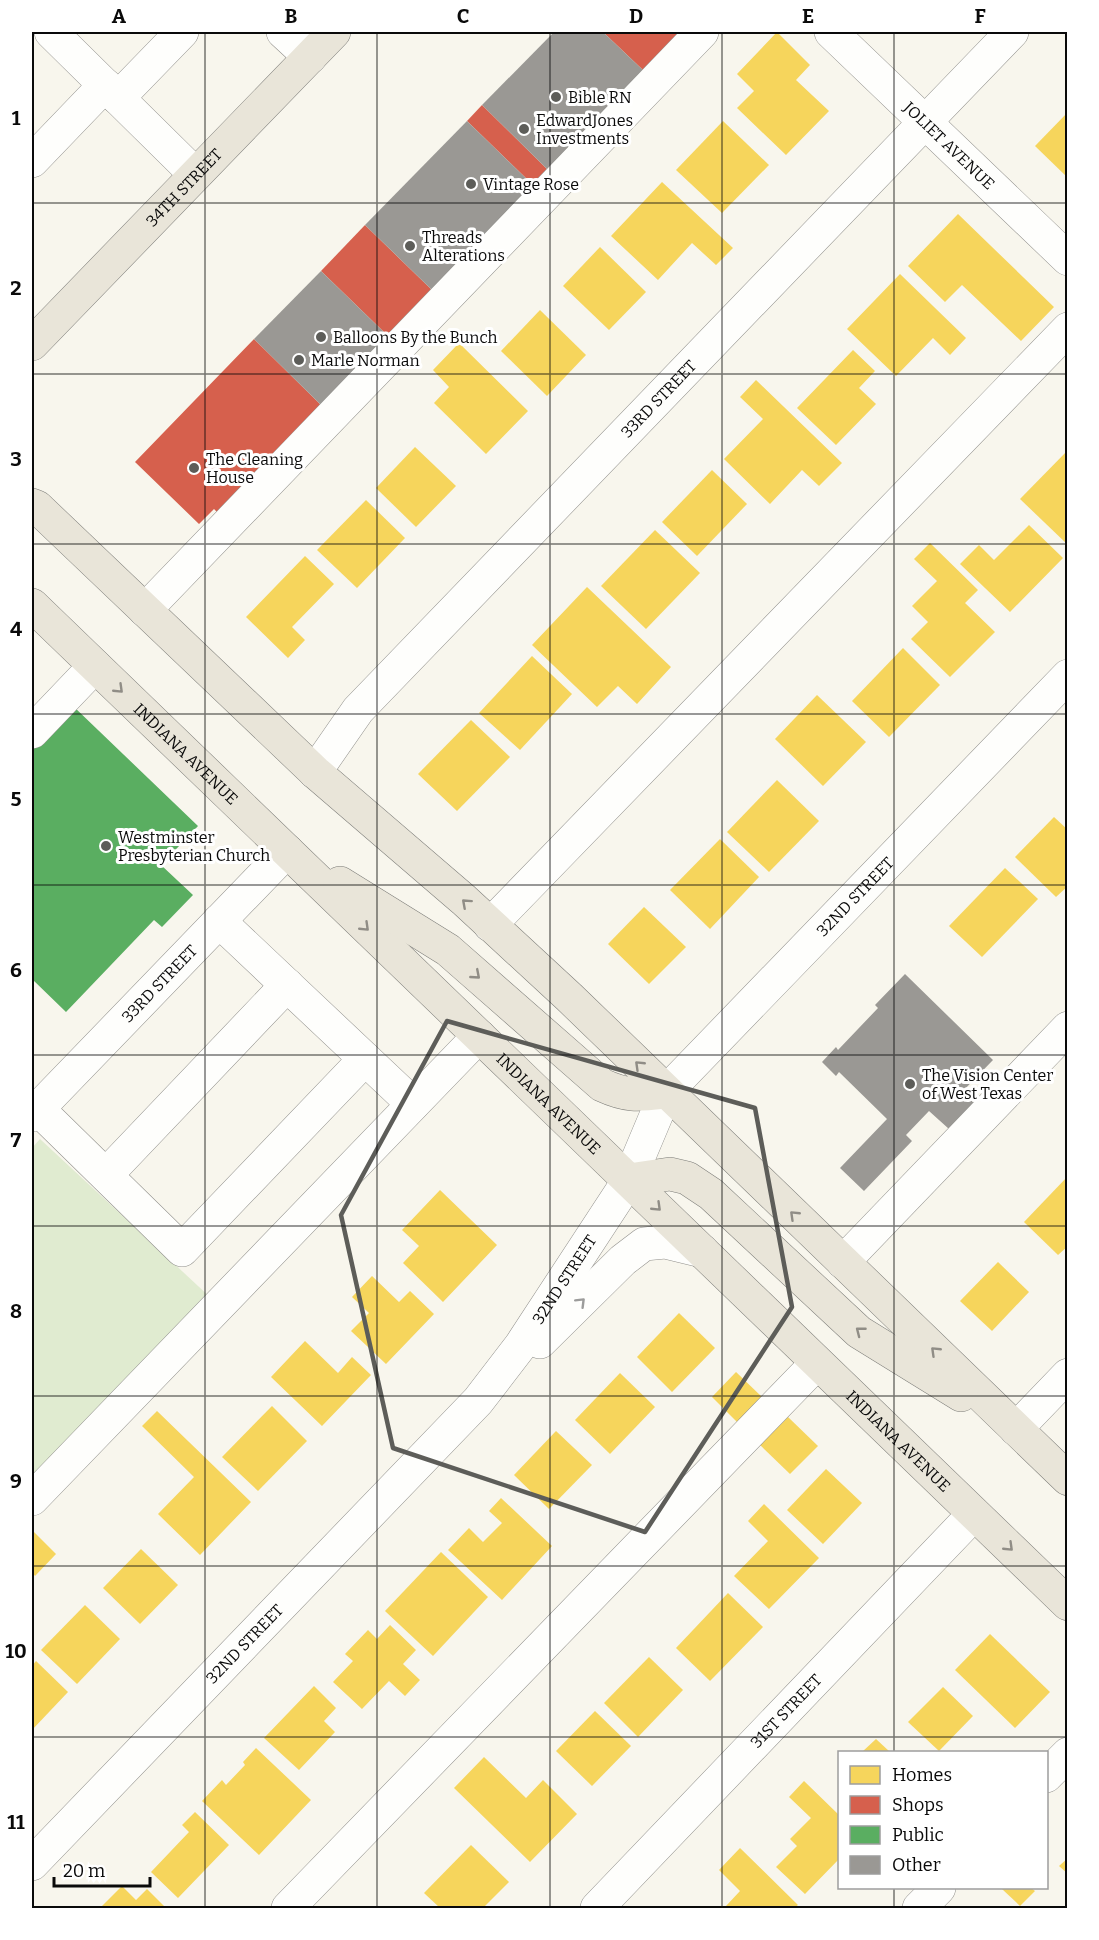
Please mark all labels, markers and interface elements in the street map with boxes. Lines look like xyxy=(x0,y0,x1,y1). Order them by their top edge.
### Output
text: A xyxy=(112,4,127,28)
text: B xyxy=(285,4,298,28)
text: C xyxy=(457,4,469,28)
text: D xyxy=(629,4,643,28)
text: E xyxy=(802,4,814,28)
text: F xyxy=(974,4,986,28)
place label: Bible RN xyxy=(568,88,632,107)
marker: Bible RN xyxy=(549,90,563,104)
street label: JOLIET AVENUE xyxy=(899,97,999,193)
text: 1 xyxy=(12,106,21,130)
place label: EdwardJones Investments xyxy=(536,111,633,148)
marker: EdwardJones Investments xyxy=(517,122,531,136)
street label: 34TH STREET xyxy=(142,145,225,230)
place label: Vintage Rose xyxy=(483,175,579,194)
marker: Vintage Rose xyxy=(464,177,478,191)
place label: Threads Alterations xyxy=(422,228,505,265)
marker: Threads Alterations xyxy=(403,239,417,253)
text: 2 xyxy=(10,276,22,300)
place label: Balloons By the Bunch xyxy=(333,328,497,347)
marker: Balloons By the Bunch xyxy=(314,330,328,344)
place label: Marle Norman xyxy=(311,351,420,370)
marker: Marle Norman xyxy=(292,353,306,367)
street label: 33RD STREET xyxy=(617,356,700,441)
text: 3 xyxy=(10,447,22,471)
place label: The Cleaning House xyxy=(206,450,303,487)
marker: The Cleaning House xyxy=(187,461,201,475)
text: 4 xyxy=(10,617,22,641)
one-way arrow xyxy=(112,682,123,693)
street label: INDIANA AVENUE xyxy=(130,699,242,808)
text: 5 xyxy=(11,787,22,811)
place label: Westminster Presbyterian Church xyxy=(118,828,270,865)
marker: Westminster Presbyterian Church xyxy=(99,839,113,853)
street label: 32ND STREET xyxy=(812,853,897,940)
one-way arrow xyxy=(463,899,473,910)
one-way arrow xyxy=(358,919,369,930)
street label: 33RD STREET xyxy=(118,941,201,1026)
text: 6 xyxy=(10,958,22,982)
one-way arrow xyxy=(469,968,480,979)
street label: INDIANA AVENUE xyxy=(493,1049,605,1158)
one-way arrow xyxy=(635,1061,646,1072)
place label: The Vision Center of West Texas xyxy=(922,1066,1053,1103)
marker: The Vision Center of West Texas xyxy=(903,1077,917,1091)
text: 7 xyxy=(11,1128,22,1152)
one-way arrow xyxy=(650,1200,661,1211)
one-way arrow xyxy=(791,1211,801,1222)
street label: 32ND STREET xyxy=(528,1231,600,1327)
text: 8 xyxy=(10,1299,22,1323)
one-way arrow xyxy=(573,1299,584,1310)
one-way arrow xyxy=(855,1327,866,1338)
one-way arrow xyxy=(931,1347,942,1358)
street label: INDIANA AVENUE xyxy=(843,1386,955,1495)
text: 9 xyxy=(10,1469,22,1493)
one-way arrow xyxy=(1001,1540,1012,1551)
street label: 32ND STREET xyxy=(202,1600,287,1687)
text: 10 xyxy=(5,1639,27,1663)
street label: 31ST STREET xyxy=(746,1670,825,1751)
legend xyxy=(838,1751,1048,1889)
text: Homes xyxy=(892,1764,952,1786)
text: Shops xyxy=(892,1794,944,1816)
text: 11 xyxy=(7,1810,25,1834)
text: Public xyxy=(892,1824,944,1846)
scale bar xyxy=(54,1850,150,1888)
text: Other xyxy=(892,1854,941,1876)
text: 20 m xyxy=(63,1860,105,1882)

